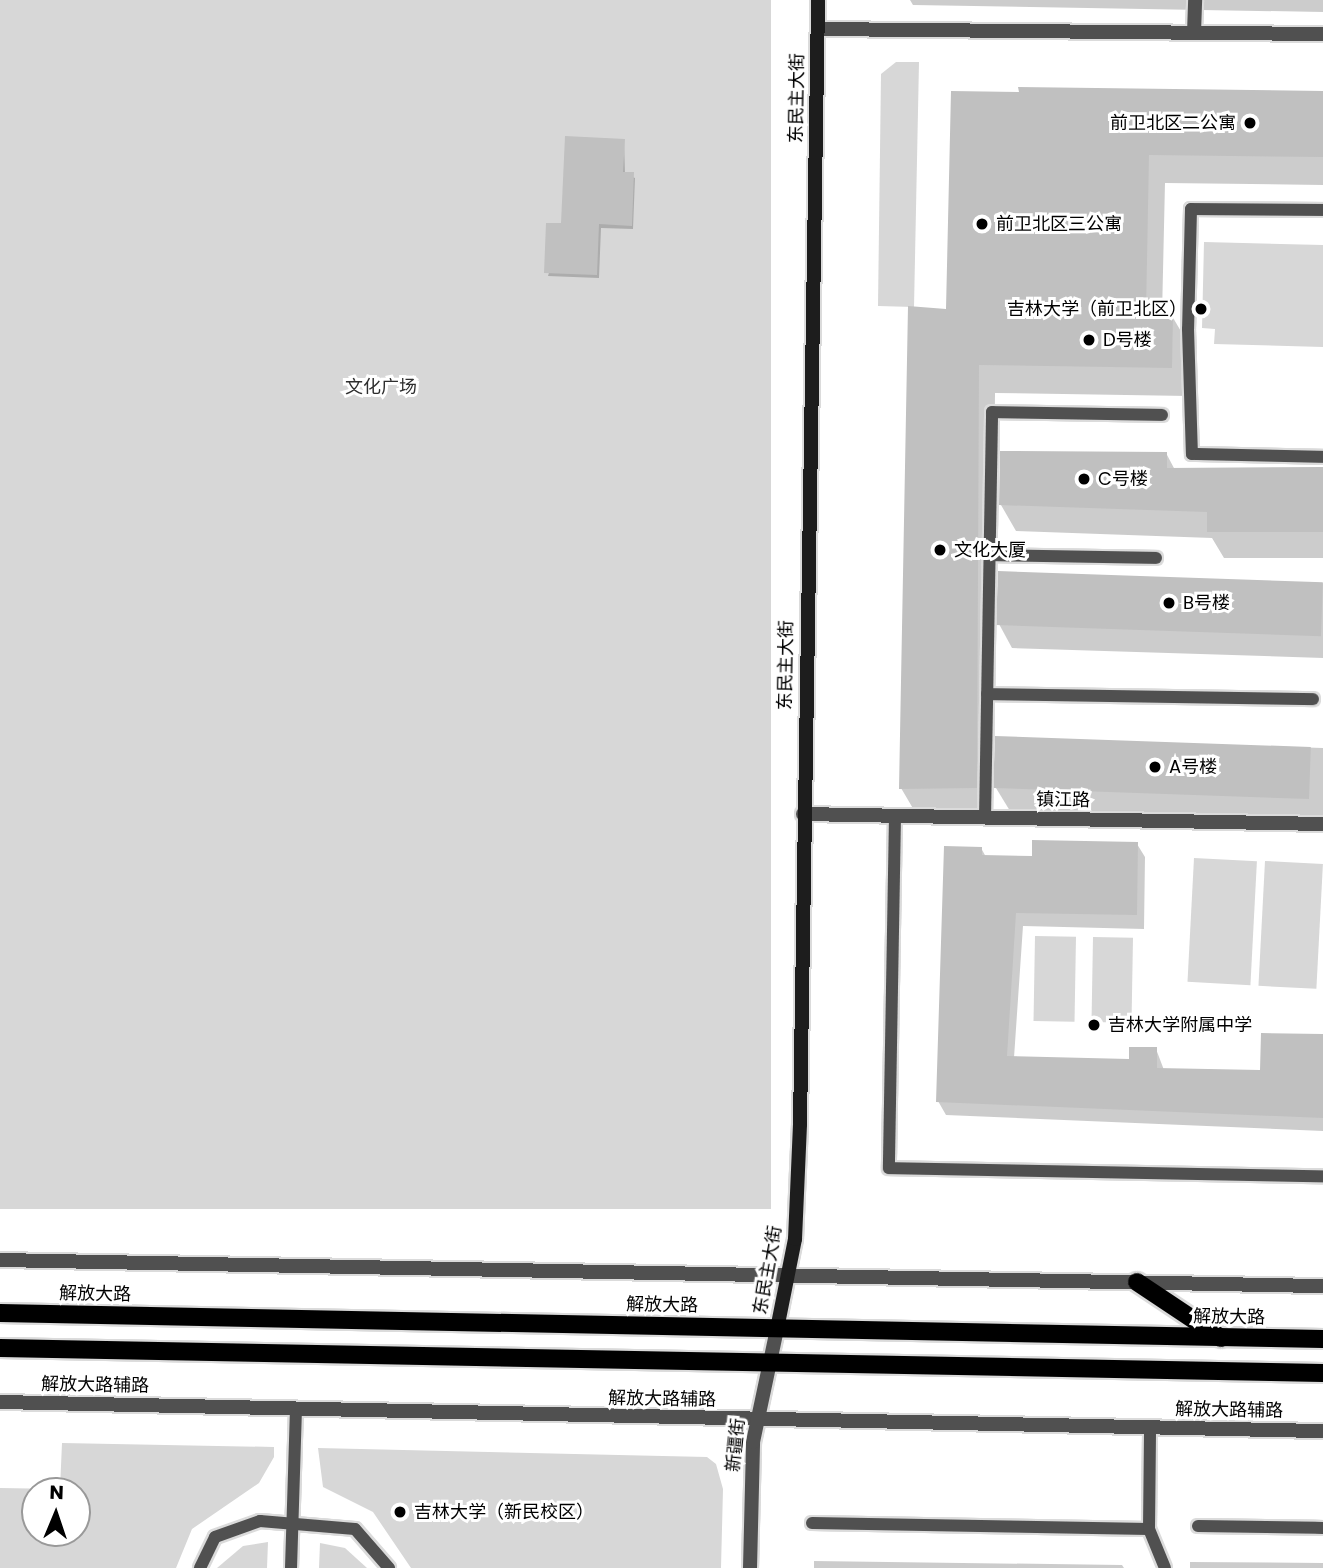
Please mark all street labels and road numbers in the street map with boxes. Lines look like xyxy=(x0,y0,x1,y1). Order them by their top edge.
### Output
street label: 东民主大街 xyxy=(785,53,809,143)
street label: 东民主大街 xyxy=(774,620,798,710)
street label: 镇江路 xyxy=(1036,789,1090,811)
street label: 东民主大街 xyxy=(750,1224,786,1316)
street label: 解放大路 xyxy=(59,1283,131,1305)
street label: 解放大路 xyxy=(626,1294,698,1316)
street label: 解放大路 xyxy=(1193,1306,1265,1328)
street label: 解放大路辅路 xyxy=(41,1373,149,1397)
street label: 解放大路辅路 xyxy=(608,1387,716,1411)
street label: 解放大路辅路 xyxy=(1175,1398,1283,1422)
street label: 新疆街 xyxy=(722,1417,750,1473)

